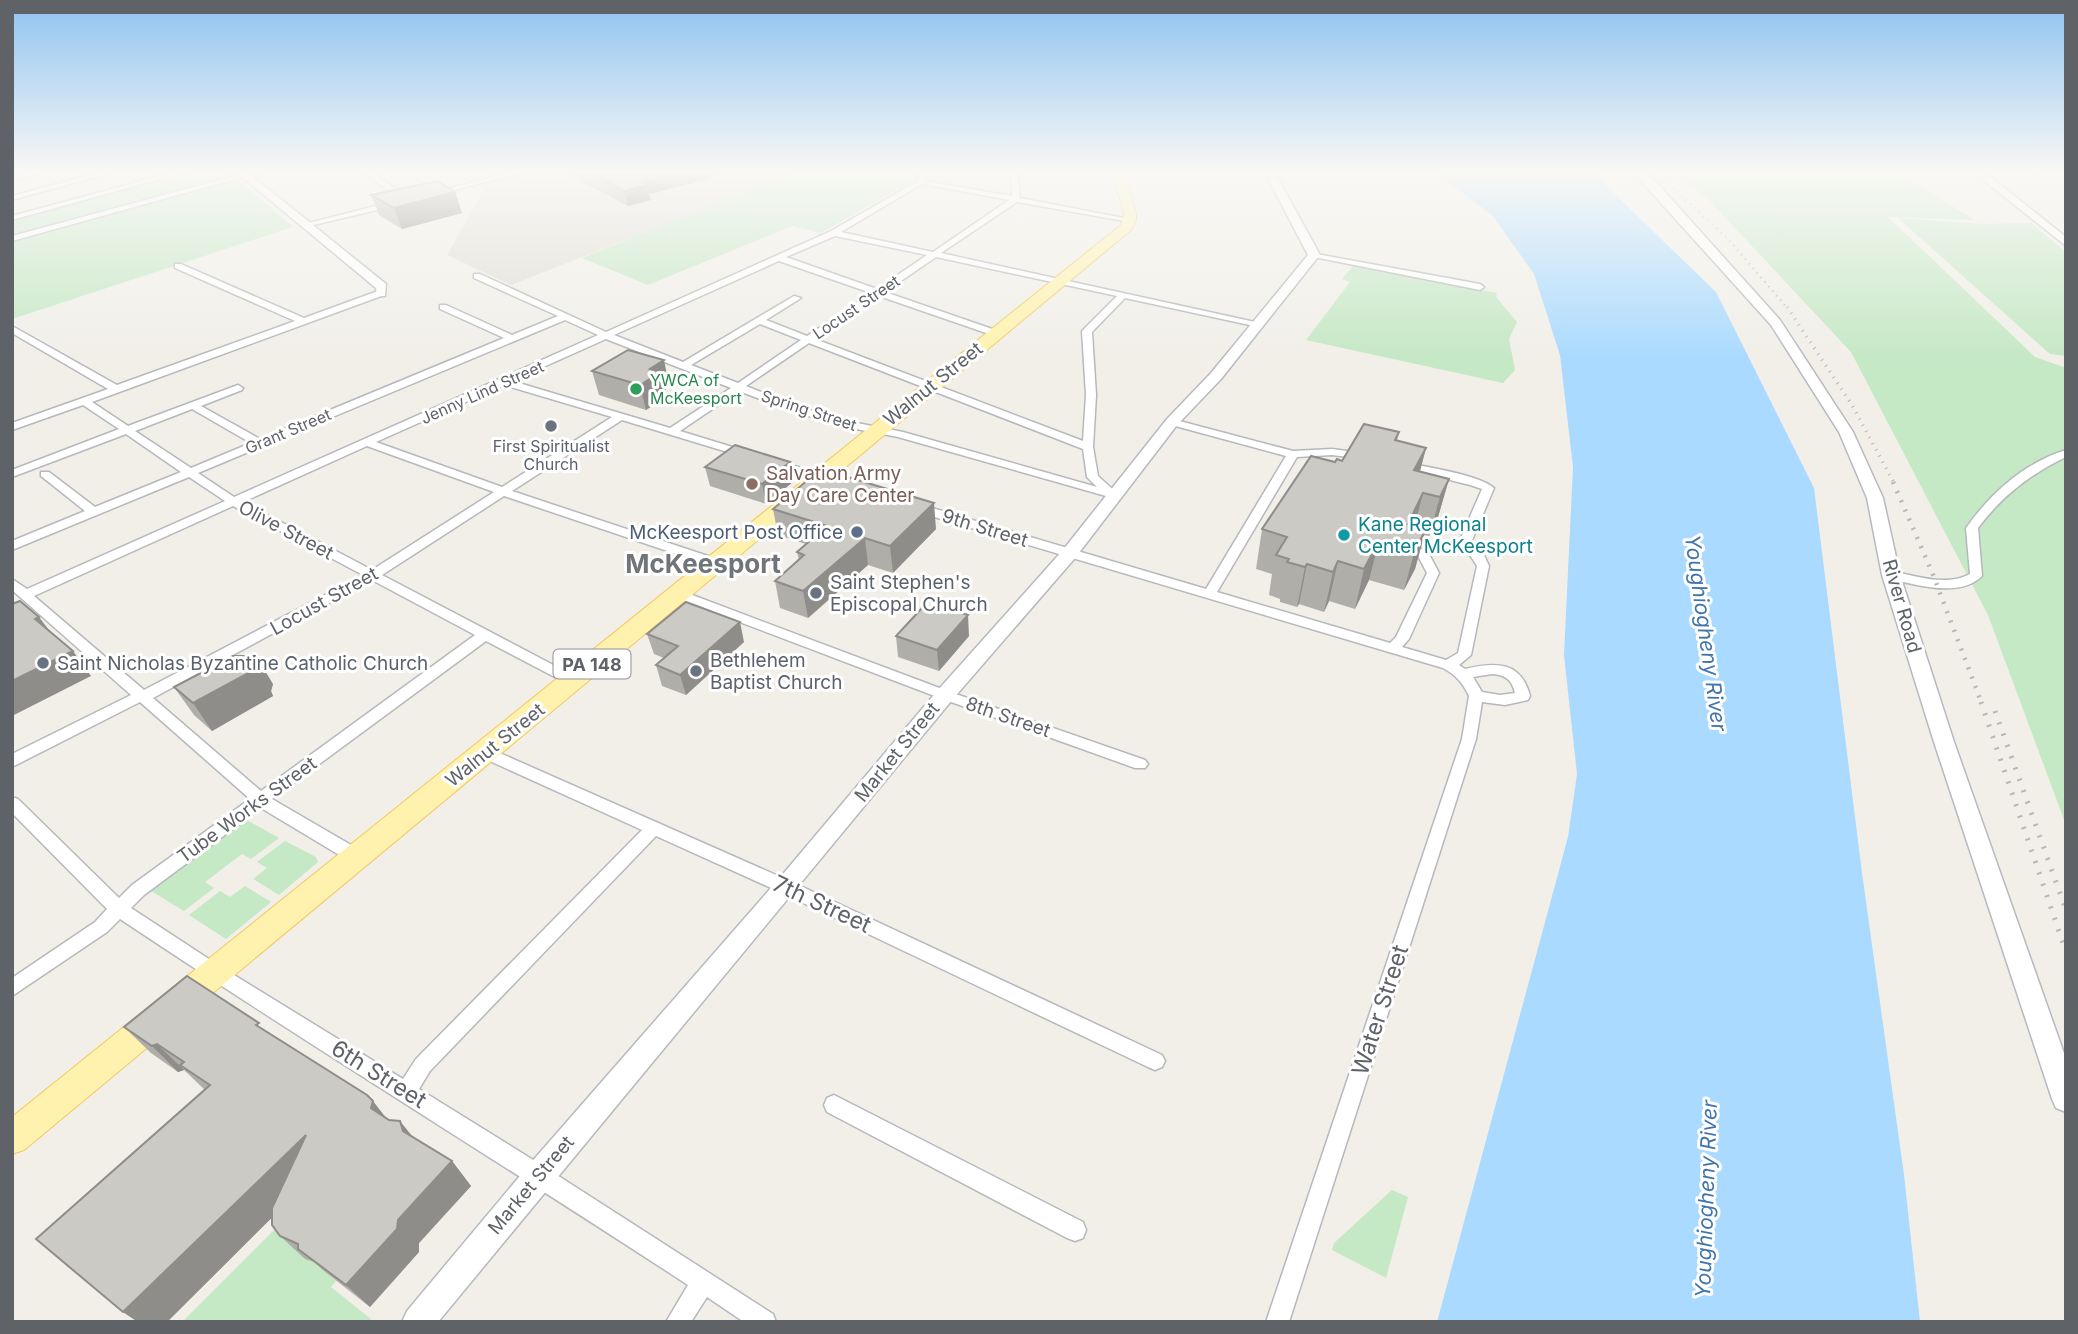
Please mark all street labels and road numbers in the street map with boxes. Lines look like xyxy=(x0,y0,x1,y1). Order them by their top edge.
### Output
street label: Locust Street xyxy=(809,271,903,343)
street label: Walnut Street xyxy=(879,337,987,431)
street label: Jenny Lind Street xyxy=(417,356,547,428)
street label: Spring Street xyxy=(759,385,859,435)
street label: Grant Street xyxy=(242,404,334,458)
street label: Olive Street xyxy=(235,495,337,565)
street label: 9th Street xyxy=(939,504,1031,552)
street label: River Road xyxy=(1878,556,1926,656)
street label: Locust Street xyxy=(266,562,382,640)
road number: PA 148 xyxy=(554,650,630,678)
street label: 8th Street xyxy=(963,692,1053,742)
street label: Walnut Street xyxy=(441,698,549,792)
street label: Market Street xyxy=(850,698,944,806)
street label: Tube Works Street xyxy=(173,752,321,868)
street label: 7th Street xyxy=(768,869,876,939)
street label: Water Street xyxy=(1346,941,1414,1079)
street label: 6th Street xyxy=(326,1034,432,1114)
street label: Market Street xyxy=(483,1131,579,1239)

